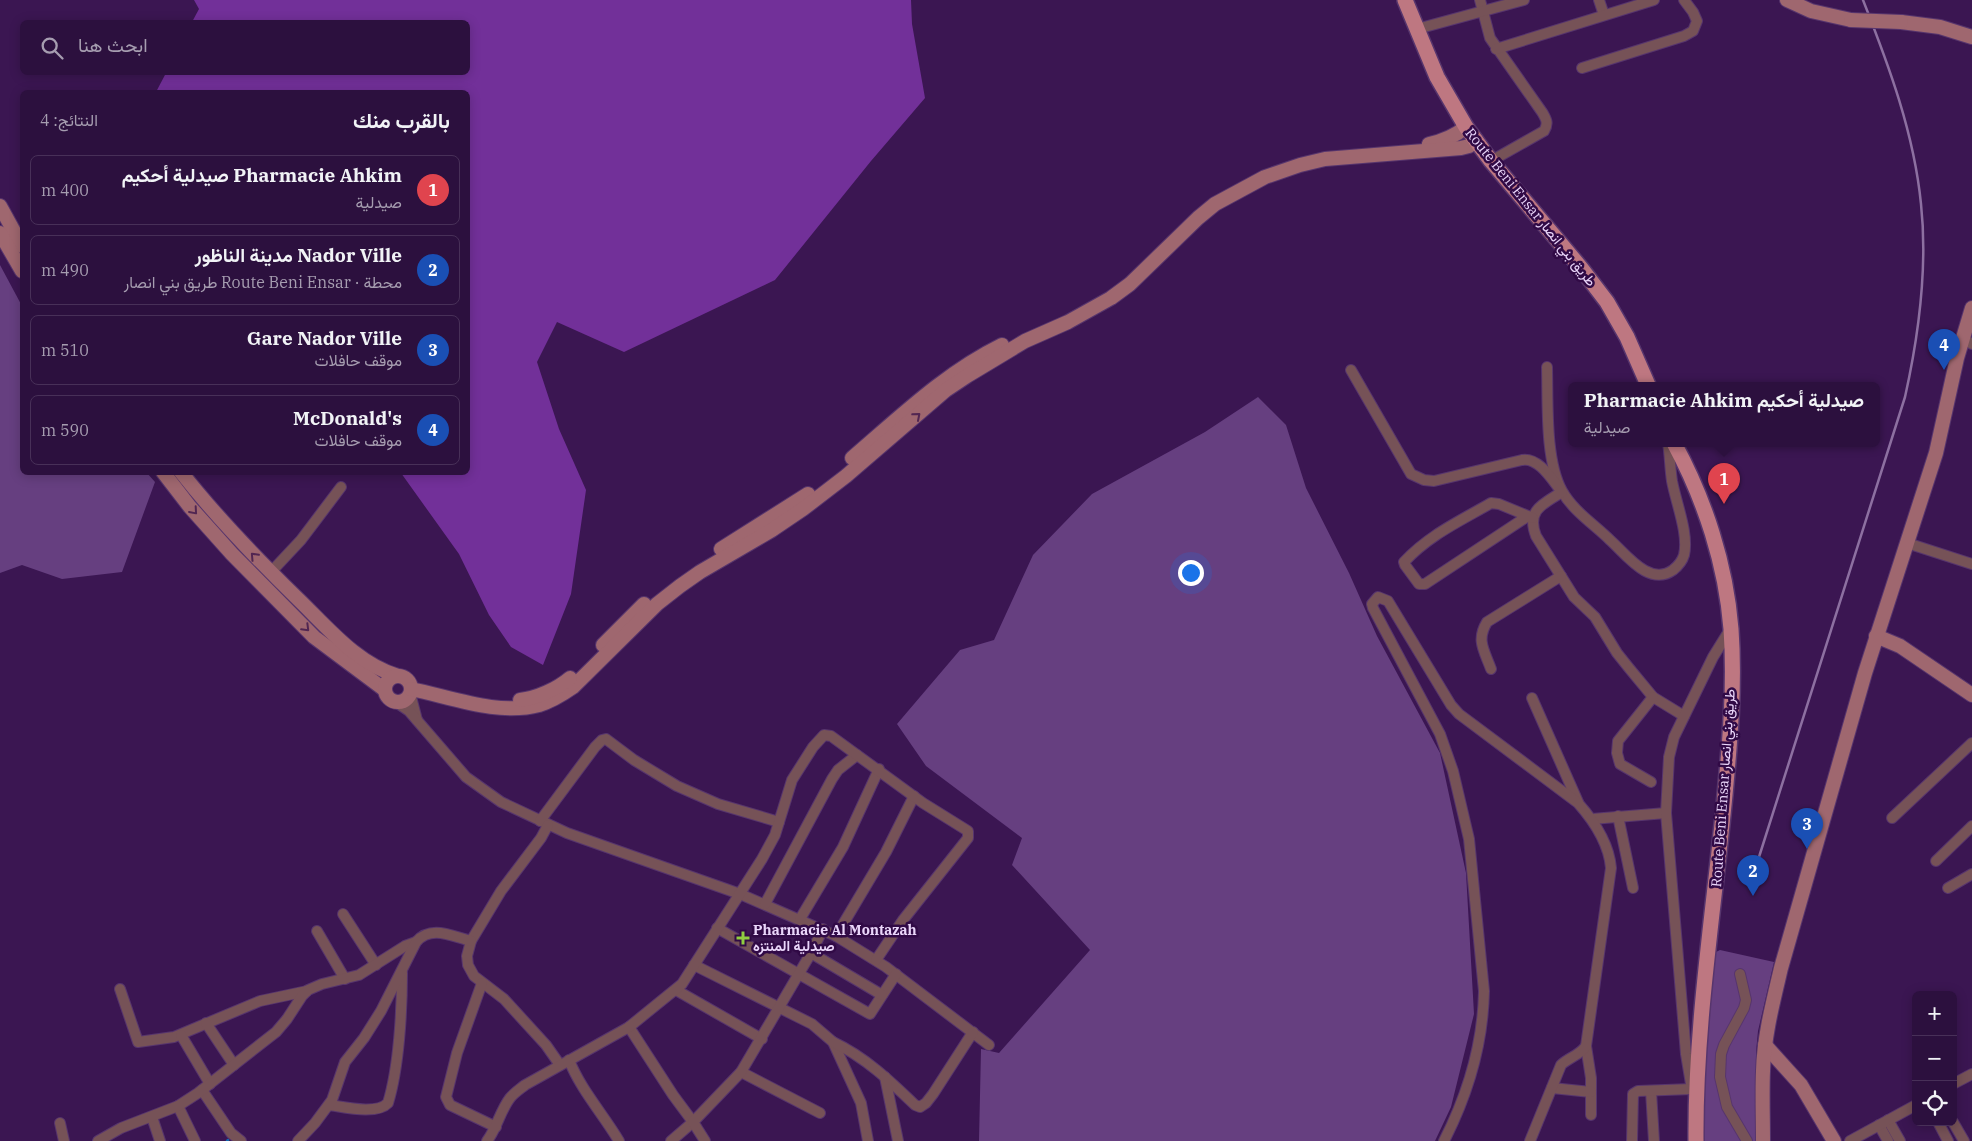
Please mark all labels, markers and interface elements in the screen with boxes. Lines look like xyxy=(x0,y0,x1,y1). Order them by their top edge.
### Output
search box xyxy=(20,20,470,75)
text: ابحث هنا xyxy=(78,33,148,57)
icon: search xyxy=(38,34,66,62)
text: بالقرب منك xyxy=(353,106,450,134)
text: النتائج: 4 xyxy=(40,110,98,130)
street label: Route Beni Ensar طريق بني انصار xyxy=(1459,124,1600,292)
text: Pharmacie Ahkim صيدلية أحكيم xyxy=(122,163,402,187)
text: 400 m xyxy=(41,180,89,200)
text: 1 xyxy=(428,180,438,200)
text: صيدلية xyxy=(356,192,402,212)
text: Nador Ville مدينة الناظور xyxy=(195,243,402,267)
text: 490 m xyxy=(41,260,89,280)
text: 2 xyxy=(428,260,438,280)
text: محطة · Route Beni Ensar طريق بني انصار xyxy=(124,272,402,292)
text: Gare Nador Ville xyxy=(247,326,402,350)
pin: 4 xyxy=(1928,329,1960,370)
text: 510 m xyxy=(41,340,89,360)
text: 3 xyxy=(428,340,438,360)
text: موقف حافلات xyxy=(315,350,402,370)
popup xyxy=(1568,382,1880,447)
text: Pharmacie Ahkim صيدلية أحكيم xyxy=(1584,388,1864,412)
text: McDonald's xyxy=(293,406,402,430)
one-way arrow xyxy=(912,412,921,421)
text: صيدلية xyxy=(1584,417,1630,437)
text: 590 m xyxy=(41,420,89,440)
text: 4 xyxy=(428,420,438,440)
text: موقف حافلات xyxy=(315,430,402,450)
pin: 1 xyxy=(1708,463,1740,504)
one-way arrow xyxy=(188,505,197,514)
one-way arrow xyxy=(251,553,260,562)
your location xyxy=(1178,560,1204,586)
one-way arrow xyxy=(300,623,309,632)
street label: Route Beni Ensar طريق بني انصار xyxy=(1707,688,1742,888)
pin: 3 xyxy=(1791,808,1823,849)
pin: 2 xyxy=(1737,855,1769,896)
place label: Pharmacie Al Montazah صيدلية المنتزه xyxy=(753,921,917,955)
marker: Pharmacie Al Montazah صيدلية المنتزه xyxy=(737,932,749,944)
map controls xyxy=(1912,991,1957,1126)
button: + xyxy=(1912,991,1957,1036)
button: − xyxy=(1912,1036,1957,1081)
button: locate xyxy=(1912,1081,1957,1126)

